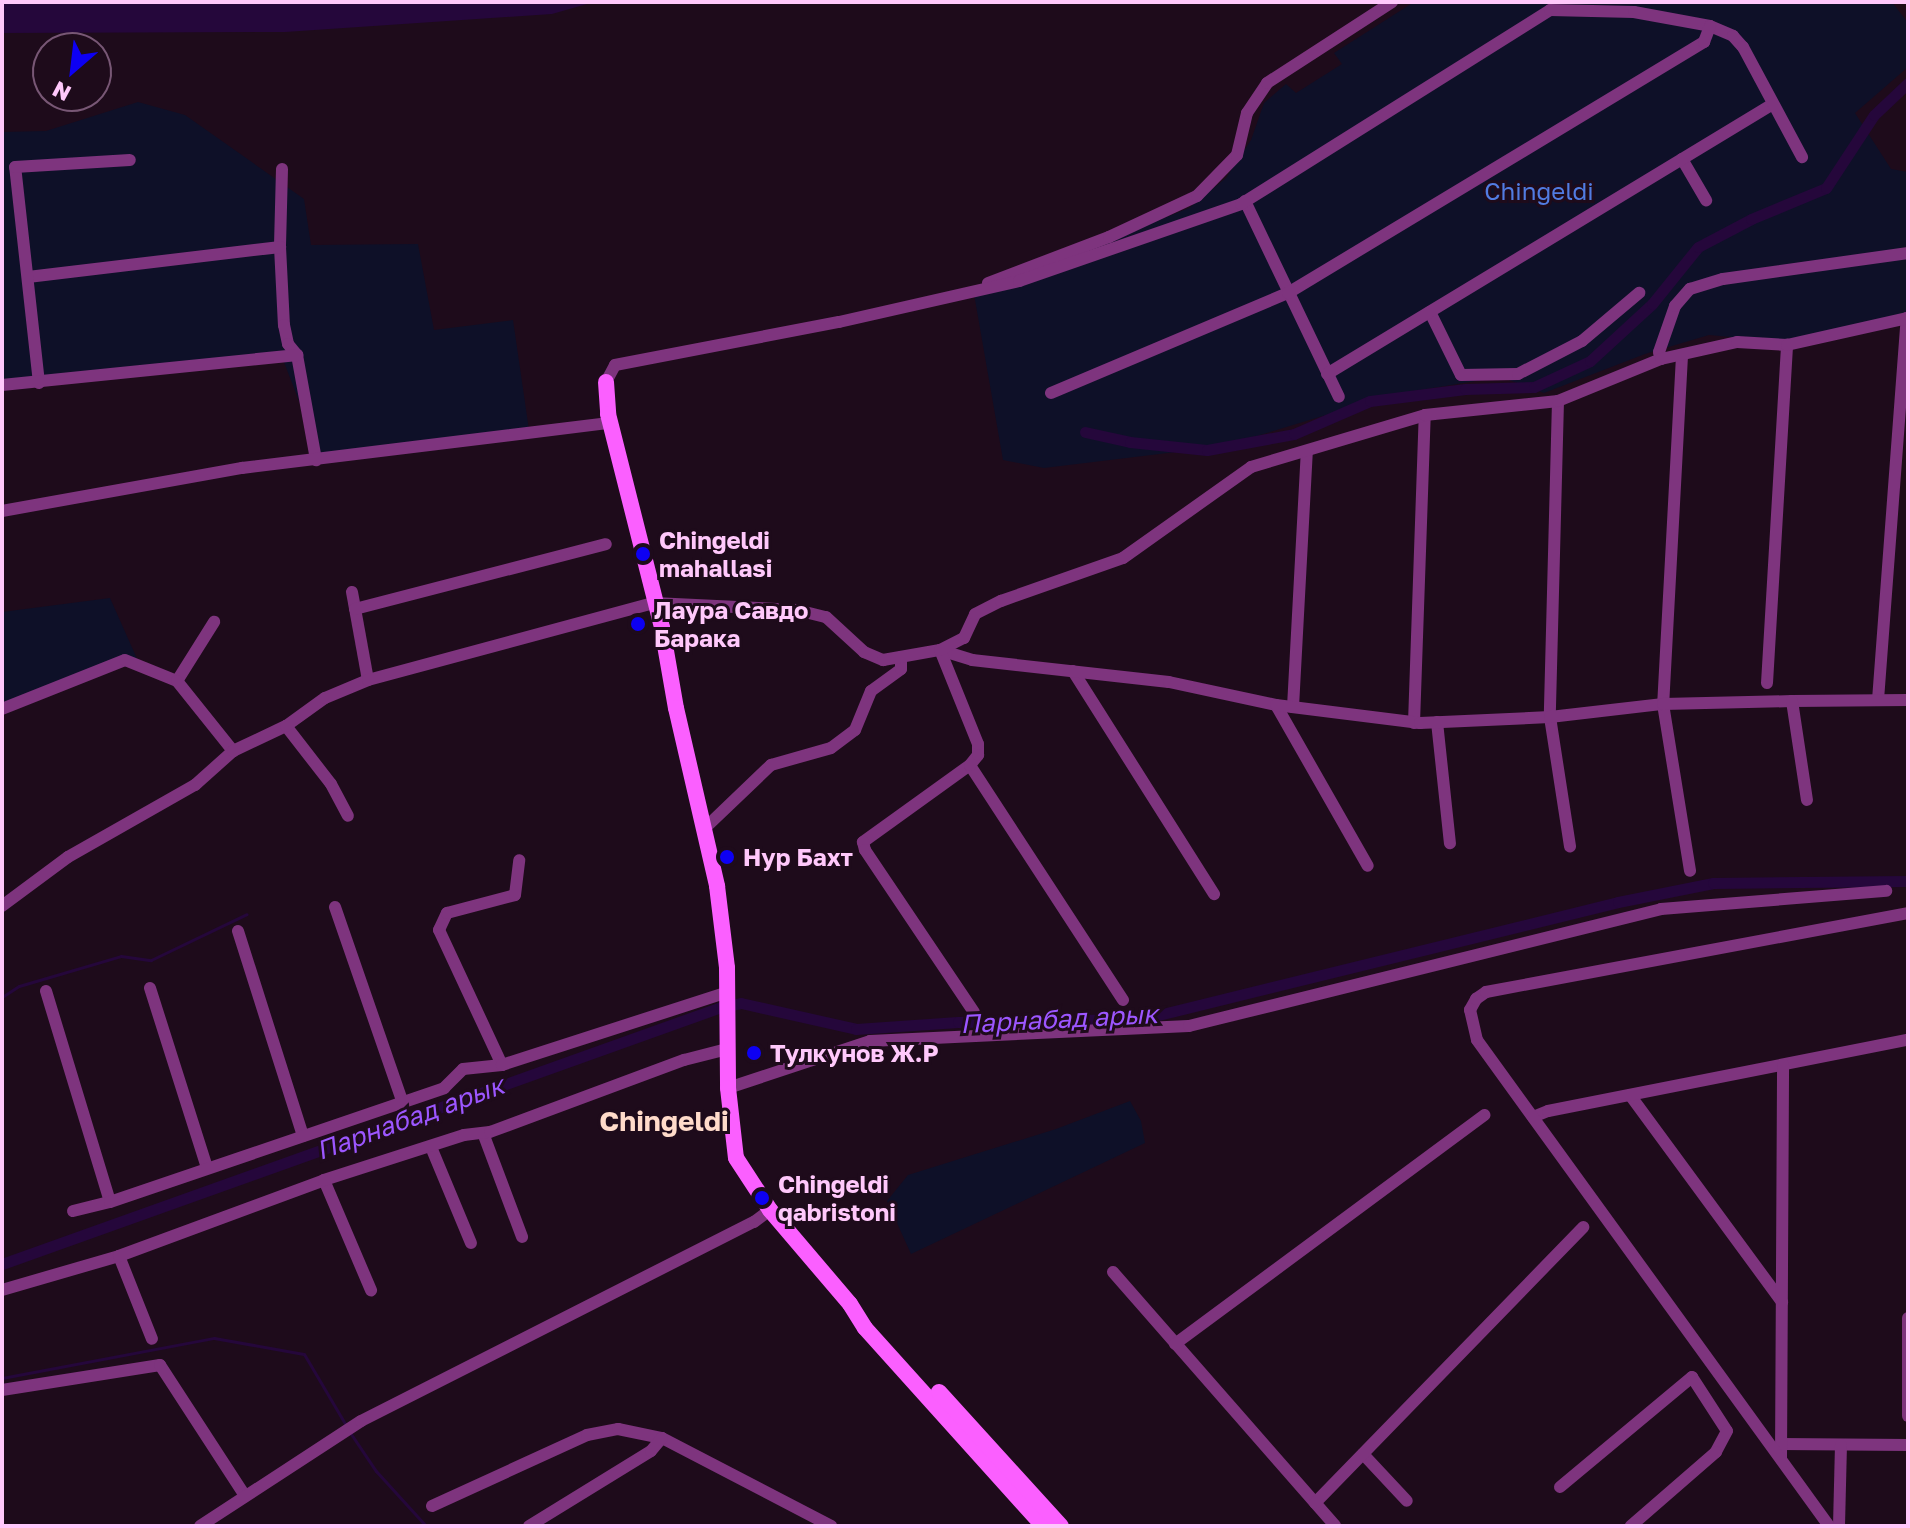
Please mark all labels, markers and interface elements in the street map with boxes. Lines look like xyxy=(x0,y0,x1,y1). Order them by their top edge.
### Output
north arrow xyxy=(32,32,112,112)
text: N xyxy=(48,76,75,108)
park label: Chingeldi xyxy=(1484,177,1594,205)
place label: Chingeldi mahallasi xyxy=(659,526,772,582)
marker: Chingeldi mahallasi xyxy=(634,545,652,563)
place label: Лаура Савдо Барака xyxy=(654,596,808,652)
marker: Лаура Савдо Барака xyxy=(629,615,647,633)
place label: Нур Бахт xyxy=(743,843,853,871)
marker: Нур Бахт xyxy=(718,848,736,866)
water label: Парнабад арык xyxy=(959,998,1159,1040)
place label: Тулкунов Ж.Р xyxy=(770,1039,939,1067)
marker: Тулкунов Ж.Р xyxy=(745,1044,763,1062)
water label: Парнабад арык xyxy=(312,1070,508,1166)
district label: Chingeldi xyxy=(599,1104,729,1138)
place label: Chingeldi qabristoni xyxy=(778,1170,896,1226)
marker: Chingeldi qabristoni xyxy=(753,1189,771,1207)

